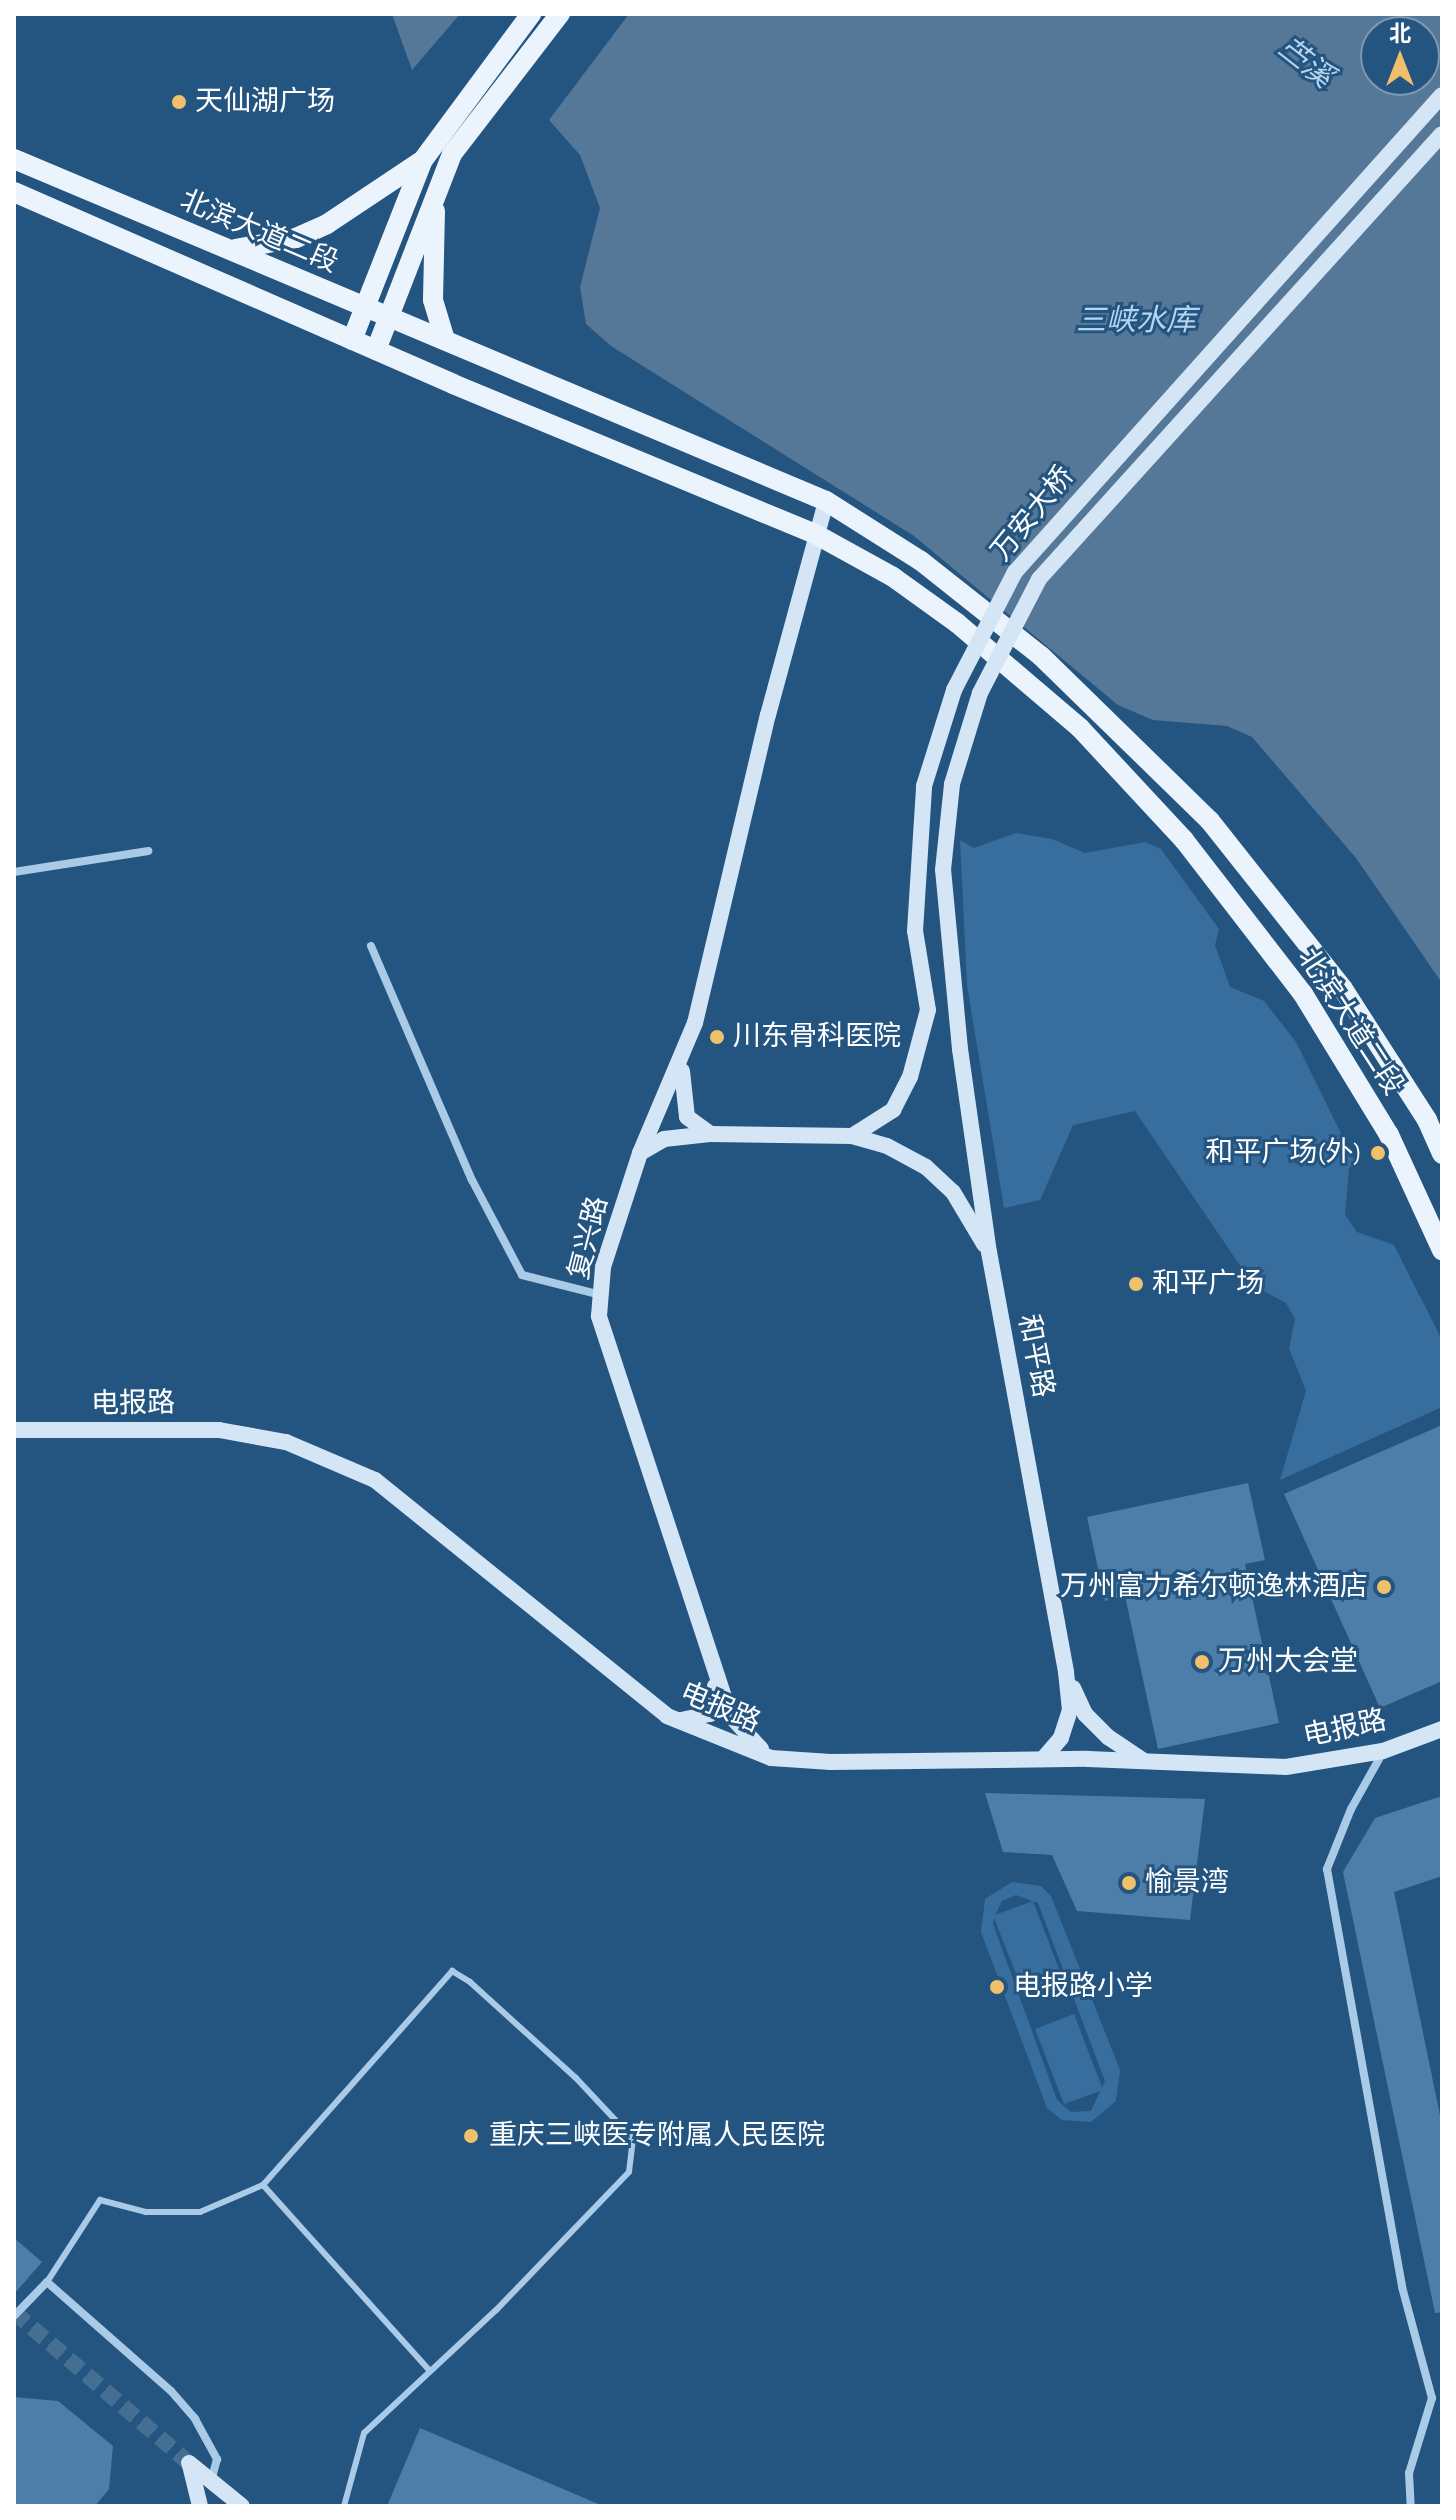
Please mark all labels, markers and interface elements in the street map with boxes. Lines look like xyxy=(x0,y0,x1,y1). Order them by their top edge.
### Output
north arrow xyxy=(1360,16,1440,96)
text: 北 xyxy=(1389,23,1411,45)
water label: 苎溪 xyxy=(1270,30,1340,96)
place label: 天仙湖广场 xyxy=(195,85,335,119)
marker: 天仙湖广场 xyxy=(170,93,188,111)
street label: 北滨大道二段 xyxy=(175,184,343,280)
water label: 三峡水库 xyxy=(1076,303,1196,339)
street label: 万安大桥 xyxy=(985,460,1081,568)
street label: 北滨大道二段 xyxy=(1290,942,1410,1102)
place label: 川东骨科医院 xyxy=(733,1020,901,1054)
marker: 川东骨科医院 xyxy=(708,1028,726,1046)
place label: 和平广场(外) xyxy=(1205,1136,1362,1170)
marker: 和平广场(外) xyxy=(1369,1144,1387,1162)
street label: 复兴路 xyxy=(563,1193,615,1283)
place label: 和平广场 xyxy=(1152,1267,1264,1301)
marker: 和平广场 xyxy=(1127,1275,1145,1293)
street label: 和平路 xyxy=(1010,1312,1060,1400)
street label: 电报路 xyxy=(91,1386,175,1422)
place label: 万州富力希尔顿逸林酒店 xyxy=(1060,1570,1368,1604)
marker: 万州富力希尔顿逸林酒店 xyxy=(1375,1578,1393,1596)
place label: 万州大会堂 xyxy=(1218,1645,1358,1679)
marker: 万州大会堂 xyxy=(1193,1653,1211,1671)
street label: 电报路 xyxy=(675,1676,765,1740)
street label: 电报路 xyxy=(1300,1704,1390,1754)
place label: 愉景湾 xyxy=(1145,1866,1229,1900)
marker: 愉景湾 xyxy=(1120,1874,1138,1892)
place label: 电报路小学 xyxy=(1013,1970,1153,2004)
marker: 电报路小学 xyxy=(988,1978,1006,1996)
place label: 重庆三峡医专附属人民医院 xyxy=(489,2119,825,2153)
marker: 重庆三峡医专附属人民医院 xyxy=(460,2125,482,2147)

